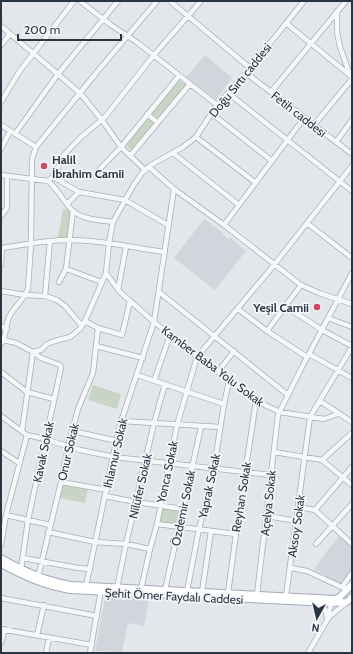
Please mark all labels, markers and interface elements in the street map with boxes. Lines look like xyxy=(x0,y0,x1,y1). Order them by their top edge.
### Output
scale bar xyxy=(18,16,121,42)
text: 200 m xyxy=(24,22,60,37)
street label: Doğu Sırtı caddesi xyxy=(206,40,274,120)
street label: Fetih caddesi xyxy=(268,88,330,140)
place label: Halil İbrahim Camii xyxy=(52,152,124,181)
marker: Halil İbrahim Camii xyxy=(39,161,49,171)
place label: Yeşil Camii xyxy=(252,300,309,315)
marker: Yeşil Camii xyxy=(312,302,322,312)
street label: Kamber Baba Yolu Sokak xyxy=(159,322,268,410)
street label: Ihlamur Sokak xyxy=(100,416,130,489)
street label: Kavak Sokak xyxy=(29,419,57,484)
street label: Onur Sokak xyxy=(54,421,82,482)
street label: Yonca Sokak xyxy=(153,439,181,505)
street label: Nilüfer Sokak xyxy=(125,451,155,520)
street label: Yaprak Sokak xyxy=(195,452,223,521)
street label: Reyhan Sokak xyxy=(228,460,254,533)
street label: Özdemir Sokak xyxy=(168,468,198,547)
street label: Açelya Sokak xyxy=(257,469,279,537)
street label: Aksoy Sokak xyxy=(284,493,308,558)
street label: Şehit Ömer Faydalı Caddesi xyxy=(104,585,244,607)
north arrow xyxy=(297,598,337,638)
text: N xyxy=(311,620,320,635)

